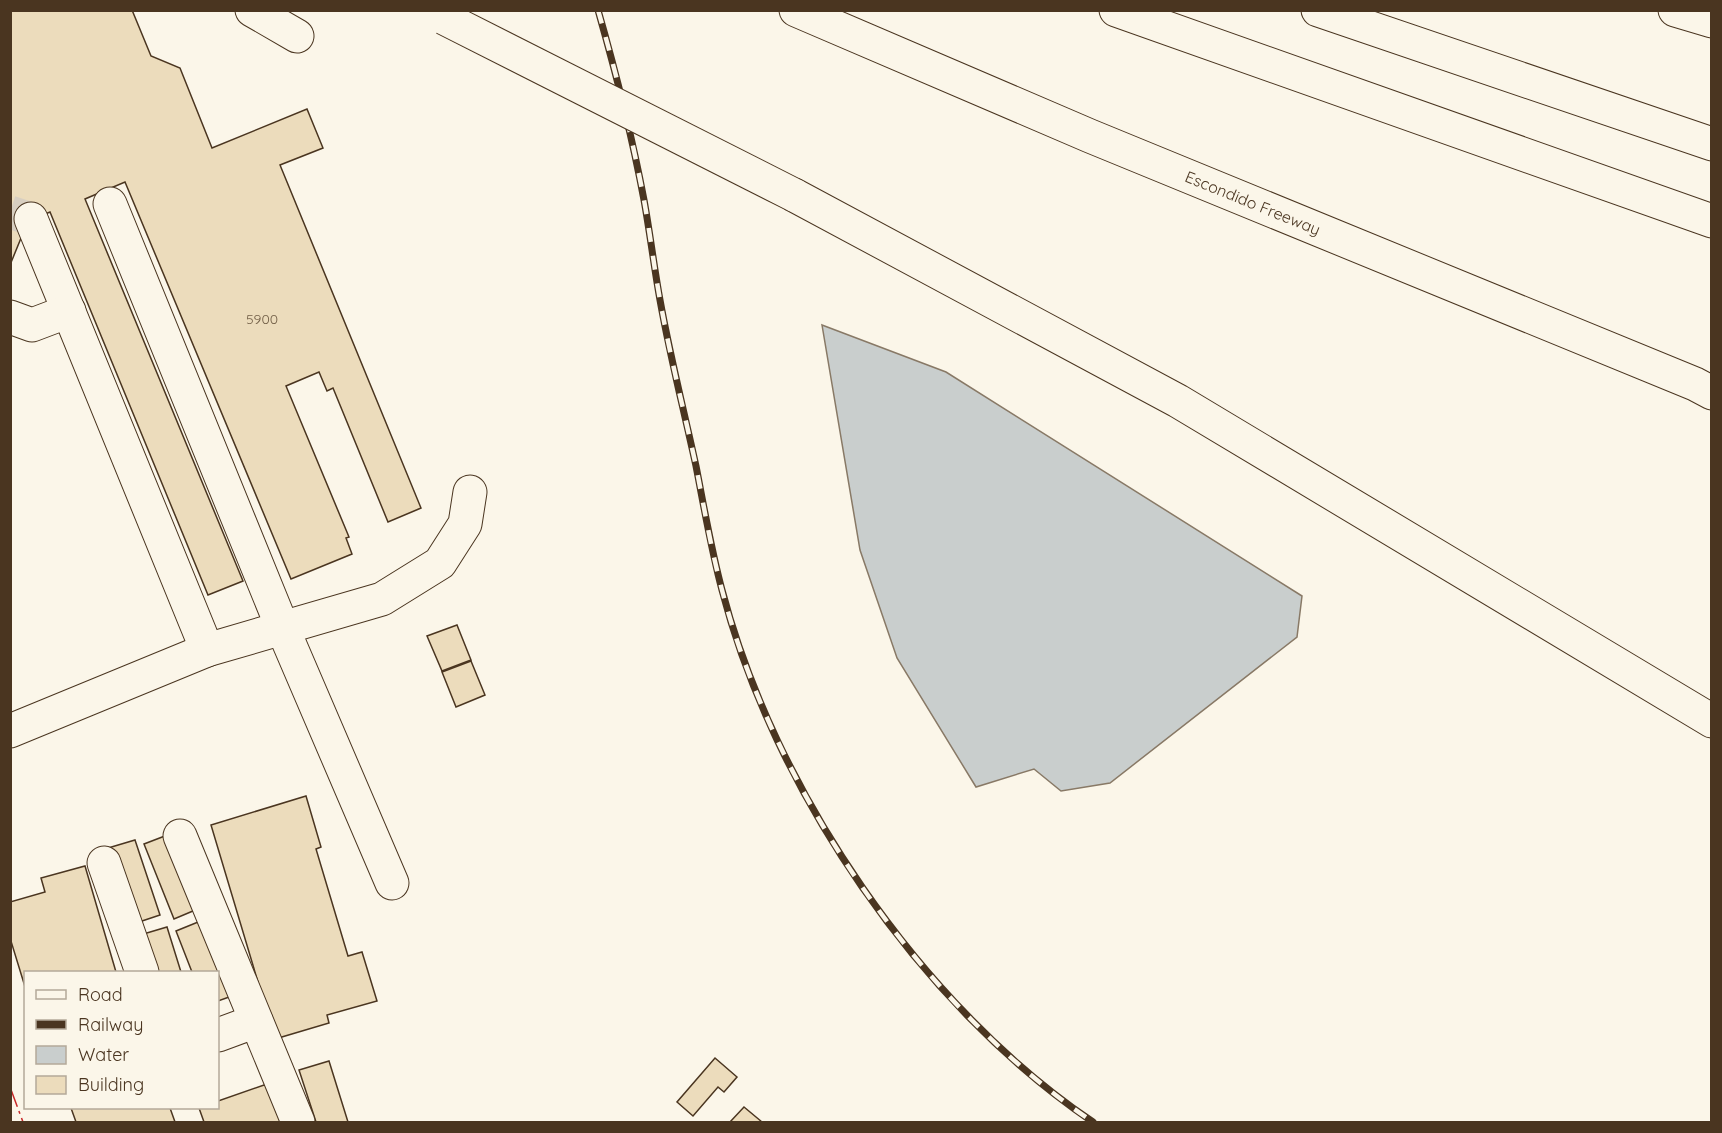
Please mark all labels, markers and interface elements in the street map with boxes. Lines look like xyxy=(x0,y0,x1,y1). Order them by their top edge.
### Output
street label: Escondido Freeway xyxy=(1182,166,1324,239)
house number: 5900 xyxy=(246,310,278,328)
legend xyxy=(24,971,219,1109)
text: Road xyxy=(78,983,123,1006)
text: Railway xyxy=(78,1013,144,1036)
text: Water xyxy=(78,1043,129,1066)
text: Building xyxy=(78,1073,144,1096)

